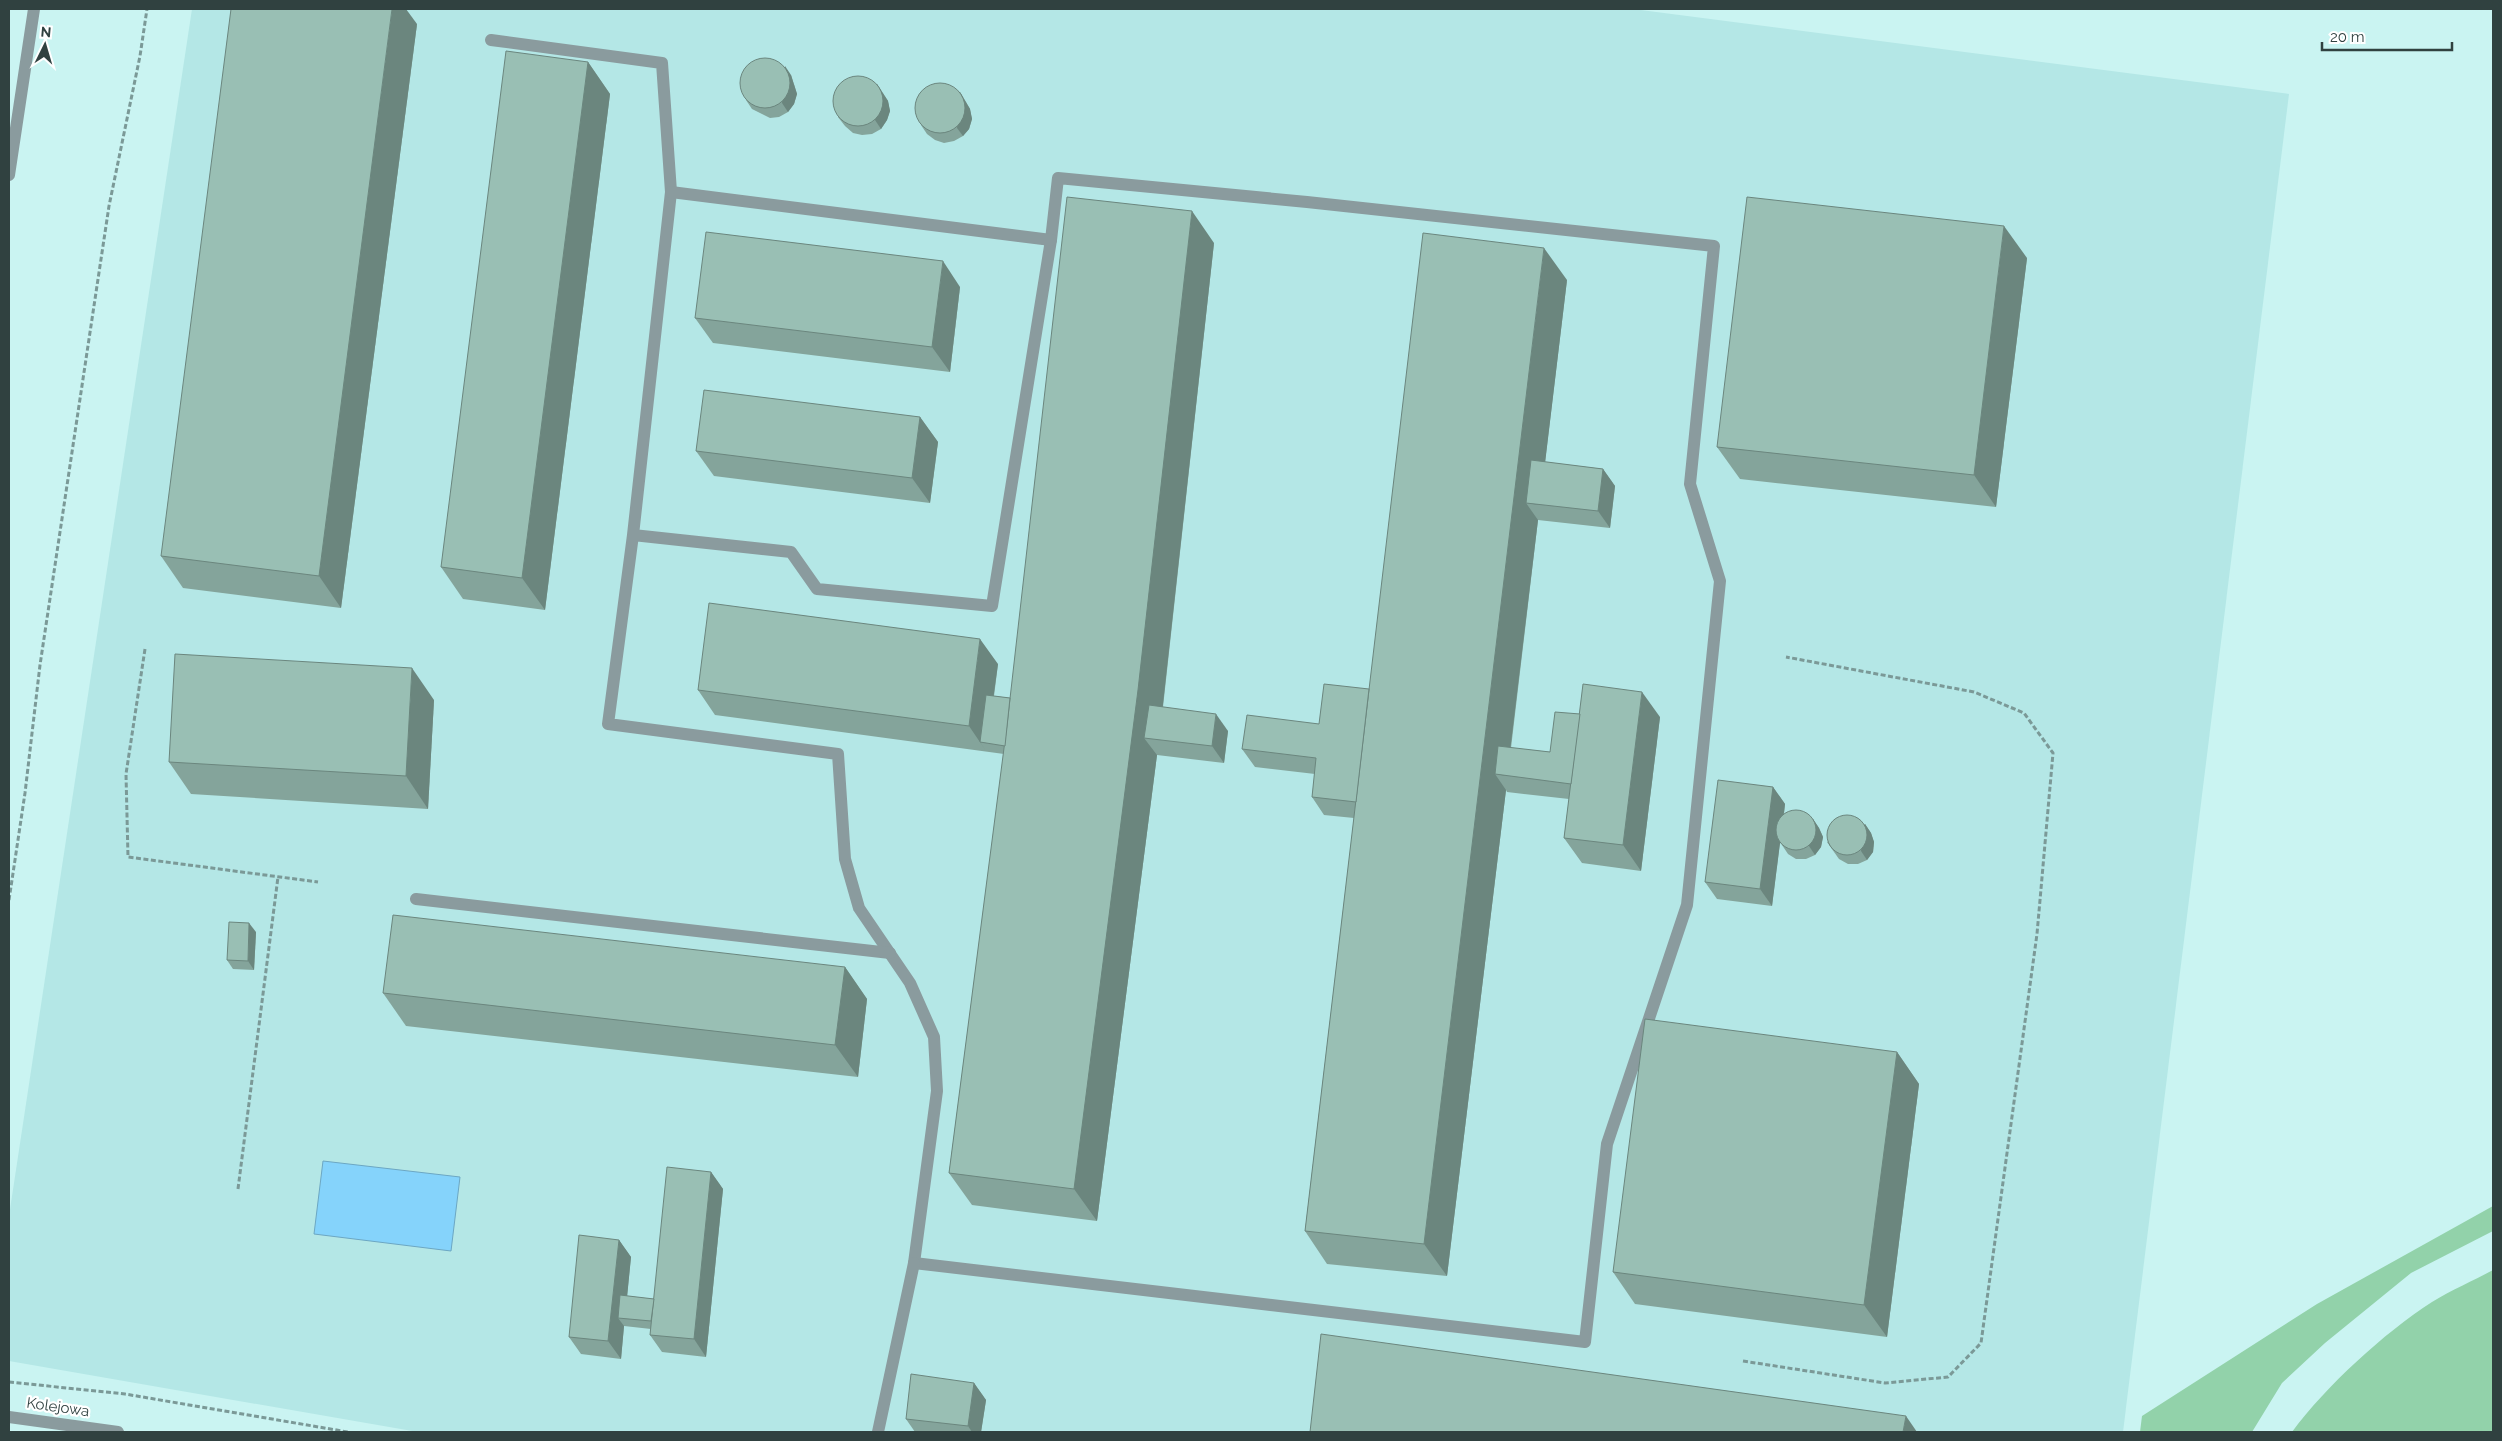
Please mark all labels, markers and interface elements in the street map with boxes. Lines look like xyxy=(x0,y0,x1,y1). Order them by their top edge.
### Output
north arrow xyxy=(20,20,70,70)
scale bar xyxy=(2322,20,2452,52)
text: N xyxy=(40,24,52,40)
text: 20 m xyxy=(2330,28,2365,46)
street label: Kolejowa xyxy=(25,1394,91,1420)

